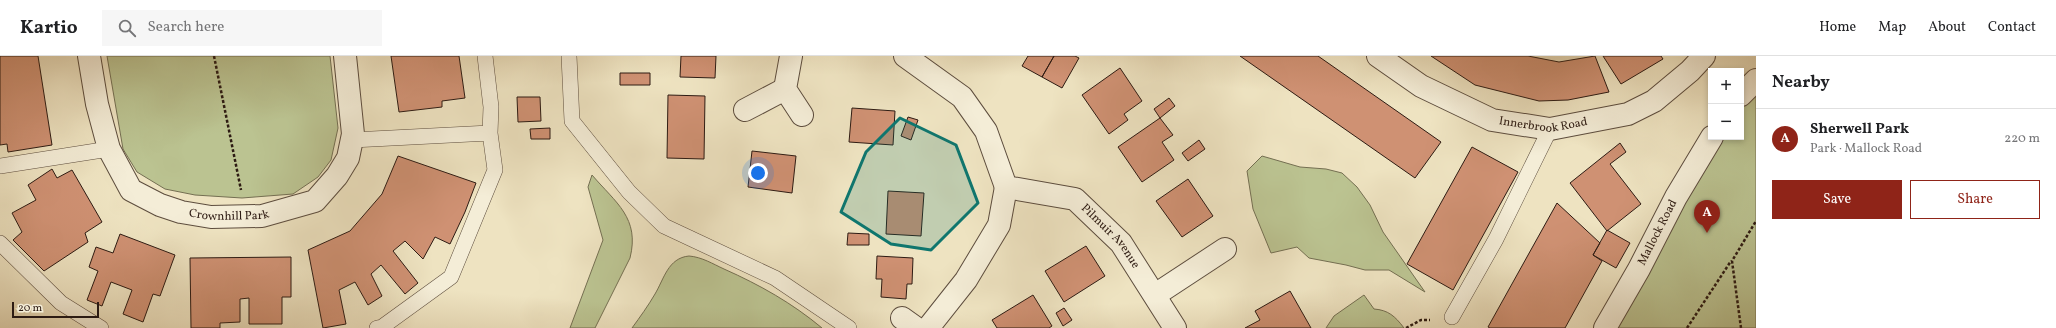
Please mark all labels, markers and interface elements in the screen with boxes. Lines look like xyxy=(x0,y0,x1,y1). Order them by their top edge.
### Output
search box xyxy=(102,10,382,46)
text: Kartio xyxy=(20,15,78,41)
icon: search xyxy=(116,17,138,39)
text: Search here xyxy=(148,17,224,38)
text: Home xyxy=(1819,18,1856,37)
text: Map xyxy=(1878,18,1906,37)
text: About xyxy=(1928,18,1966,37)
text: Contact xyxy=(1988,18,2036,37)
map controls xyxy=(1708,68,1744,140)
button: + xyxy=(1708,68,1744,104)
text: Nearby xyxy=(1772,71,1830,94)
button: − xyxy=(1708,104,1744,140)
street label: Innerbrook Road xyxy=(1498,113,1589,137)
text: Sherwell Park xyxy=(1810,119,1909,140)
text: A xyxy=(1780,130,1790,148)
text: 220 m xyxy=(2004,130,2040,148)
text: Park · Mallock Road xyxy=(1810,140,1922,158)
your location xyxy=(748,163,768,183)
button: Save xyxy=(1772,180,1902,219)
button: Share xyxy=(1910,180,2040,219)
street label: Mallock Road xyxy=(1634,197,1681,268)
pin: A xyxy=(1694,200,1720,233)
street label: Pilmuir Avenue xyxy=(1077,201,1143,272)
street label: Crownhill Park xyxy=(188,205,272,225)
scale bar xyxy=(12,300,99,319)
text: 20 m xyxy=(18,301,42,316)

